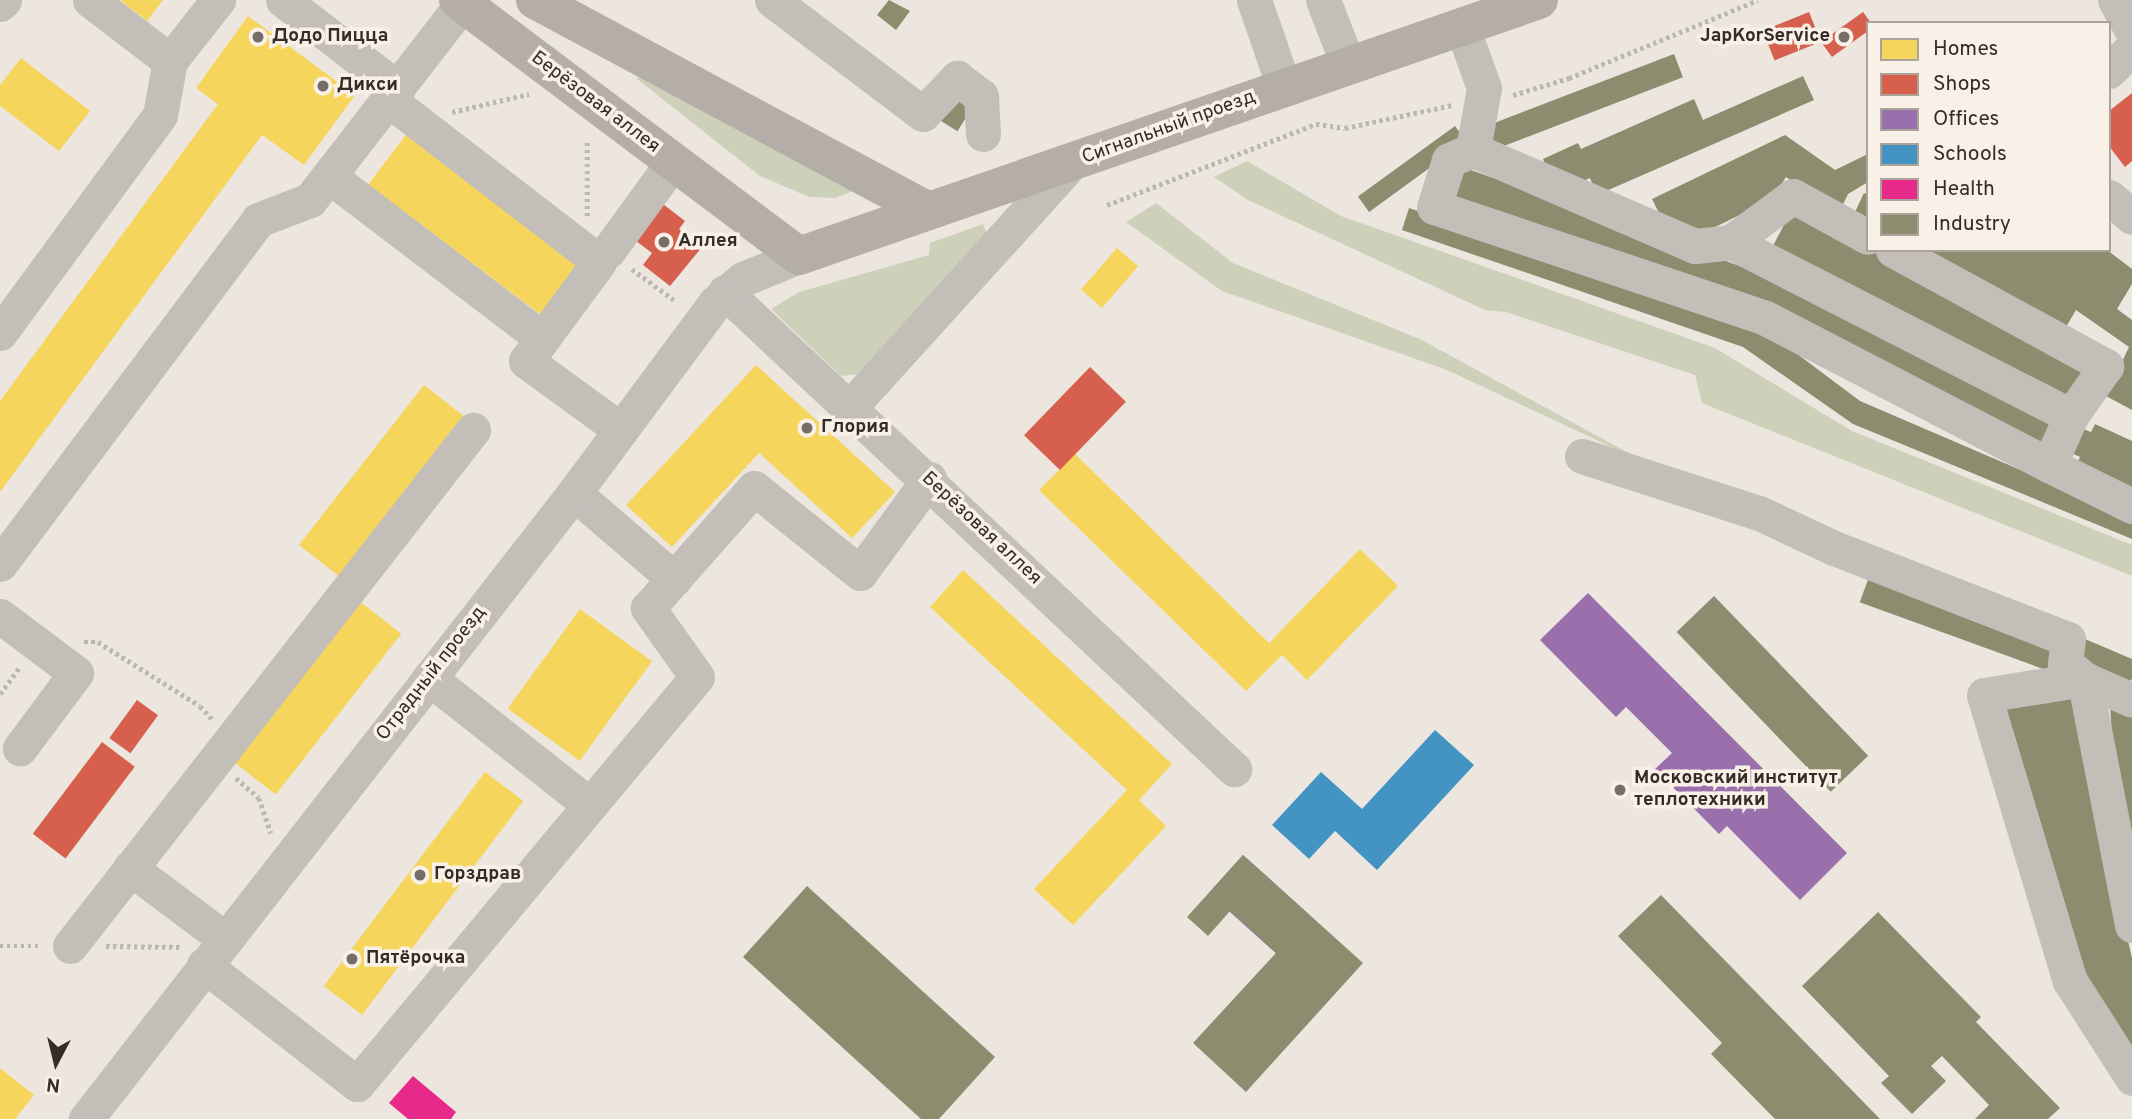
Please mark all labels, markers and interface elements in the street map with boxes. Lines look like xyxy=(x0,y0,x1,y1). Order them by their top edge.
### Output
legend xyxy=(1866,21,2111,252)
place label: Додо Пицца xyxy=(272,26,388,48)
place label: JapKorService xyxy=(1700,26,1830,48)
marker: Додо Пицца xyxy=(250,29,266,45)
marker: JapKorService xyxy=(1836,29,1852,45)
text: Homes xyxy=(1933,36,1998,63)
street label: Берёзовая аллея xyxy=(526,47,664,159)
text: Shops xyxy=(1933,71,1991,98)
place label: Дикси xyxy=(337,75,398,97)
marker: Дикси xyxy=(315,78,331,94)
street label: Сигнальный проезд xyxy=(1079,86,1259,170)
text: Offices xyxy=(1933,106,1999,133)
text: Schools xyxy=(1933,141,2007,168)
text: Health xyxy=(1933,176,1995,203)
text: Industry xyxy=(1933,211,2011,238)
place label: Аллея xyxy=(678,231,738,253)
marker: Аллея xyxy=(656,234,672,250)
place label: Глория xyxy=(821,417,889,439)
marker: Глория xyxy=(799,420,815,436)
street label: Берёзовая аллея xyxy=(916,468,1046,590)
street label: Отрадный проезд xyxy=(372,602,492,746)
place label: Московский институт теплотехники xyxy=(1634,768,1838,812)
marker: Московский институт теплотехники xyxy=(1612,782,1628,798)
place label: Горздрав xyxy=(434,864,521,886)
marker: Горздрав xyxy=(412,867,428,883)
place label: Пятёрочка xyxy=(366,948,465,970)
marker: Пятёрочка xyxy=(344,951,360,967)
north arrow xyxy=(21,1028,91,1098)
text: N xyxy=(45,1071,62,1097)

